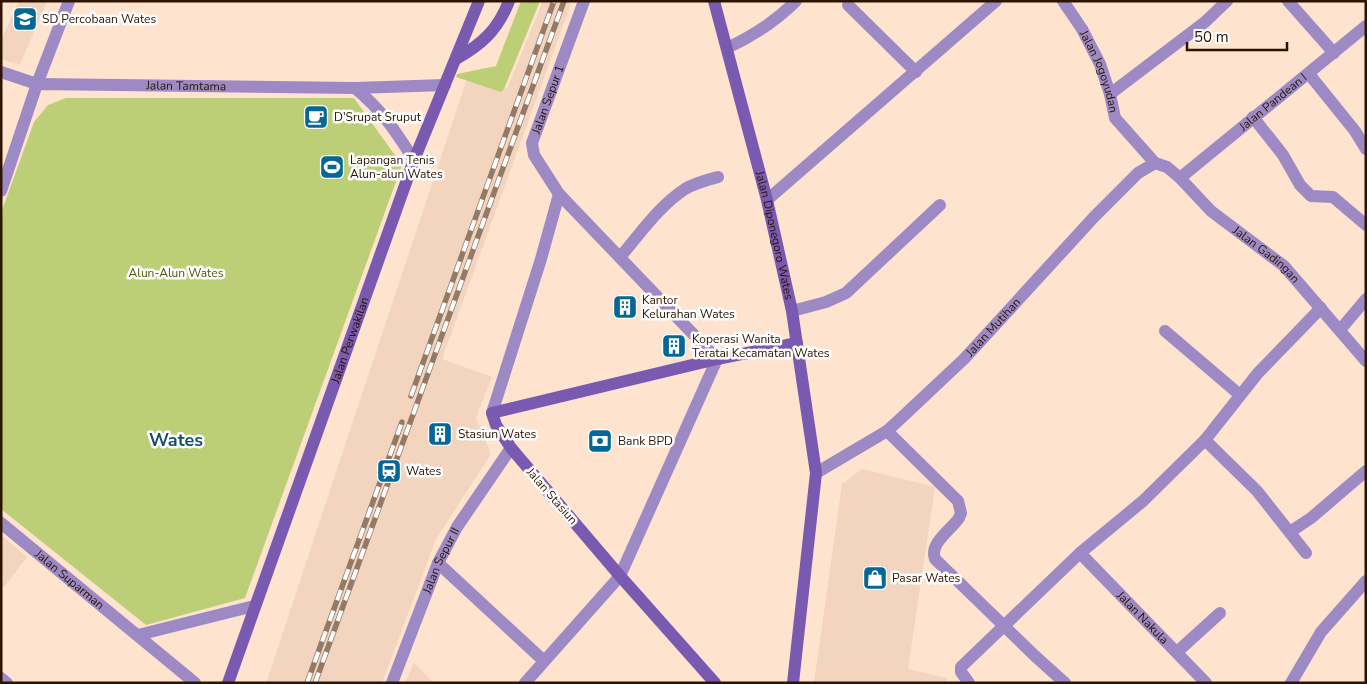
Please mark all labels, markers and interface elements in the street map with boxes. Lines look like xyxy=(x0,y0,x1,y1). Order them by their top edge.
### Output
school or university icon: SD Percobaan Wates xyxy=(12,6,38,32)
place label: SD Percobaan Wates xyxy=(42,11,156,27)
scale bar xyxy=(1187,20,1287,52)
street label: Jalan Jogoyudan xyxy=(1076,27,1122,114)
text: 50 m xyxy=(1194,27,1229,47)
street label: Jalan Sepur 1 xyxy=(528,63,568,137)
street label: Jalan Pandean I xyxy=(1235,69,1310,135)
street label: Jalan Tamtama xyxy=(145,77,226,94)
cafe icon: D'Srupat Sruput xyxy=(303,104,329,130)
place label: D'Srupat Sruput xyxy=(334,109,422,125)
place label: Lapangan Tenis Alun-alun Wates xyxy=(350,152,443,182)
sports icon: Lapangan Tenis Alun-alun Wates xyxy=(319,154,345,180)
street label: Jalan Diponegoro Wates xyxy=(751,168,797,301)
street label: Jalan Gadingan xyxy=(1229,222,1303,286)
park label: Alun-Alun Wates xyxy=(129,265,224,281)
place label: Kantor Kelurahan Wates xyxy=(642,292,735,322)
building icon: Kantor Kelurahan Wates xyxy=(612,294,638,320)
street label: Jalan Mutihan xyxy=(961,294,1024,361)
street label: Jalan Perwakilan xyxy=(327,295,373,386)
place label: Koperasi Wanita Teratai Kecamatan Wates xyxy=(692,331,830,361)
building icon: Koperasi Wanita Teratai Kecamatan Wates xyxy=(661,333,687,359)
building icon: Stasiun Wates xyxy=(427,421,453,447)
place label: Stasiun Wates xyxy=(458,426,537,442)
district label: Wates xyxy=(149,428,203,452)
bank icon: Bank BPD xyxy=(587,428,613,454)
place label: Bank BPD xyxy=(618,433,673,449)
station icon: Wates xyxy=(376,458,402,484)
place label: Wates xyxy=(406,463,441,479)
street label: Jalan Stasiun xyxy=(522,464,581,528)
street label: Jalan Sepur II xyxy=(419,525,463,597)
street label: Jalan Suparman xyxy=(31,546,108,613)
shop icon: Pasar Wates xyxy=(862,565,888,591)
place label: Pasar Wates xyxy=(892,570,961,586)
street label: Jalan Nakula xyxy=(1113,587,1172,648)

